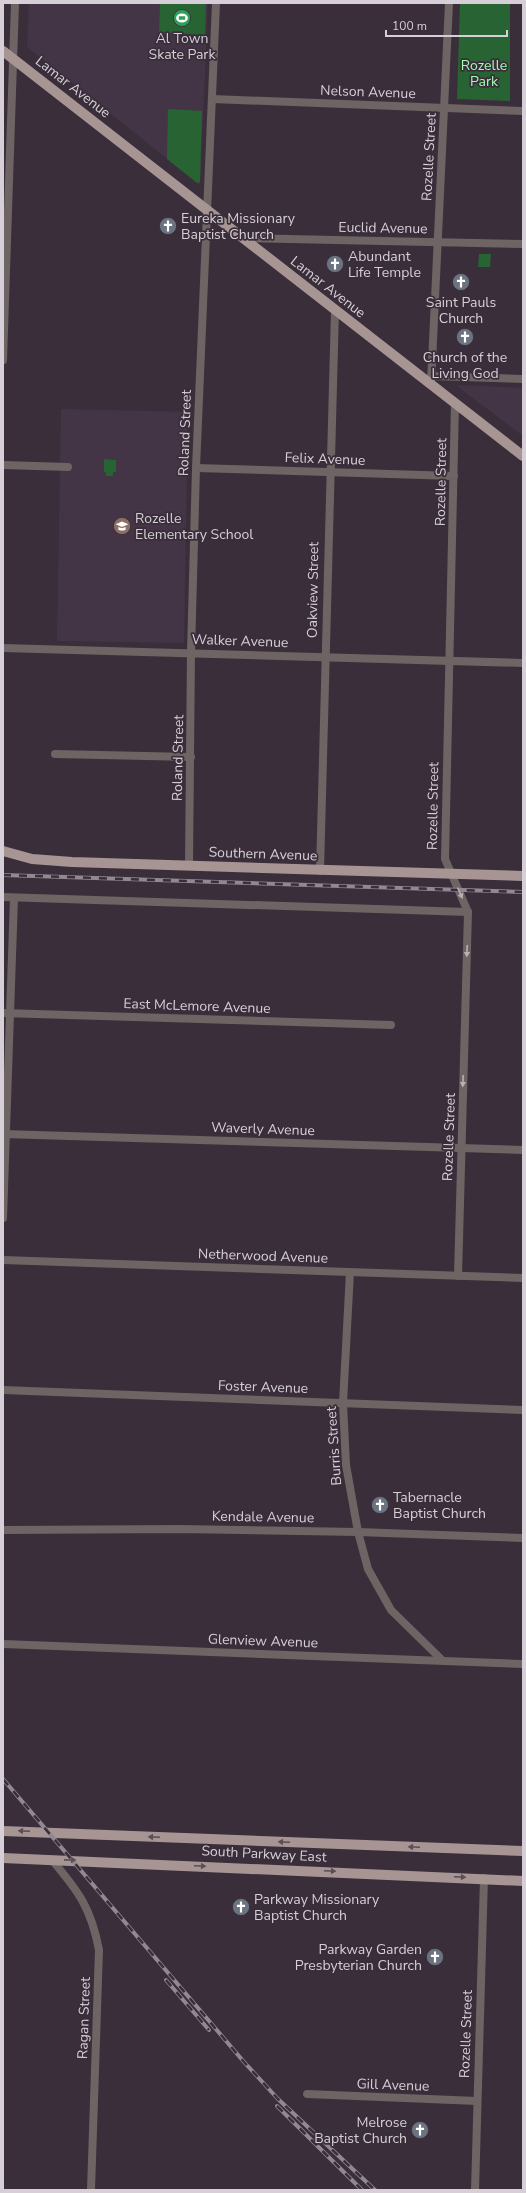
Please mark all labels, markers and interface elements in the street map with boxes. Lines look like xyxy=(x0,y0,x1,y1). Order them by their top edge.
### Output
sports icon: Al Town Skate Park xyxy=(172,8,192,28)
scale bar xyxy=(386,12,507,38)
text: 100 m xyxy=(392,18,427,34)
place label: Al Town Skate Park xyxy=(149,29,216,64)
street label: Lamar Avenue xyxy=(31,52,115,122)
park label: Rozelle Park xyxy=(461,56,507,91)
street label: Nelson Avenue xyxy=(320,81,416,103)
street label: Rozelle Street xyxy=(417,112,441,202)
place label: Eureka Missionary Baptist Church xyxy=(181,209,296,244)
church icon: Eureka Missionary Baptist Church xyxy=(158,216,178,236)
street label: Euclid Avenue xyxy=(338,218,428,238)
place label: Abundant Life Temple xyxy=(348,247,421,282)
street label: Lamar Avenue xyxy=(286,252,370,322)
church icon: Abundant Life Temple xyxy=(325,254,345,274)
church icon: Saint Pauls Church xyxy=(451,272,471,292)
place label: Saint Pauls Church xyxy=(426,293,496,328)
church icon: Church of the Living God xyxy=(455,327,475,347)
place label: Church of the Living God xyxy=(423,348,507,383)
street label: Roland Street xyxy=(174,389,196,477)
street label: Rozelle Street xyxy=(431,438,451,526)
street label: Felix Avenue xyxy=(284,448,366,470)
place label: Rozelle Elementary School xyxy=(135,509,254,544)
school or university icon: Rozelle Elementary School xyxy=(112,516,132,536)
street label: Oakview Street xyxy=(303,542,323,638)
street label: Walker Avenue xyxy=(191,630,289,652)
street label: Roland Street xyxy=(168,715,188,801)
street label: Rozelle Street xyxy=(423,762,443,850)
street label: Southern Avenue xyxy=(208,843,318,865)
one-way arrow xyxy=(457,887,464,899)
one-way arrow xyxy=(464,945,470,958)
street label: East McLemore Avenue xyxy=(123,994,271,1018)
one-way arrow xyxy=(460,1075,467,1087)
street label: Rozelle Street xyxy=(438,1093,460,1181)
street label: Waverly Avenue xyxy=(211,1118,315,1140)
street label: Netherwood Avenue xyxy=(198,1244,328,1268)
street label: Foster Avenue xyxy=(218,1376,308,1398)
street label: Burris Street xyxy=(322,1406,346,1486)
place label: Tabernacle Baptist Church xyxy=(393,1488,486,1523)
church icon: Tabernacle Baptist Church xyxy=(370,1495,390,1515)
street label: Kendale Avenue xyxy=(212,1507,314,1527)
street label: Glenview Avenue xyxy=(207,1630,319,1652)
one-way arrow xyxy=(18,1828,30,1835)
one-way arrow xyxy=(148,1833,160,1840)
one-way arrow xyxy=(277,1839,290,1845)
street label: South Parkway East xyxy=(201,1841,327,1867)
one-way arrow xyxy=(407,1844,420,1850)
one-way arrow xyxy=(64,1857,77,1863)
one-way arrow xyxy=(194,1862,206,1869)
one-way arrow xyxy=(324,1868,336,1875)
one-way arrow xyxy=(454,1874,467,1880)
place label: Parkway Missionary Baptist Church xyxy=(254,1890,380,1925)
church icon: Parkway Missionary Baptist Church xyxy=(231,1897,251,1917)
place label: Parkway Garden Presbyterian Church xyxy=(295,1940,422,1975)
church icon: Parkway Garden Presbyterian Church xyxy=(425,1947,445,1967)
street label: Ragan Street xyxy=(73,1977,95,2059)
street label: Rozelle Street xyxy=(455,1990,477,2078)
street label: Gill Avenue xyxy=(356,2074,430,2096)
place label: Melrose Baptist Church xyxy=(314,2113,407,2148)
church icon: Melrose Baptist Church xyxy=(410,2120,430,2140)

